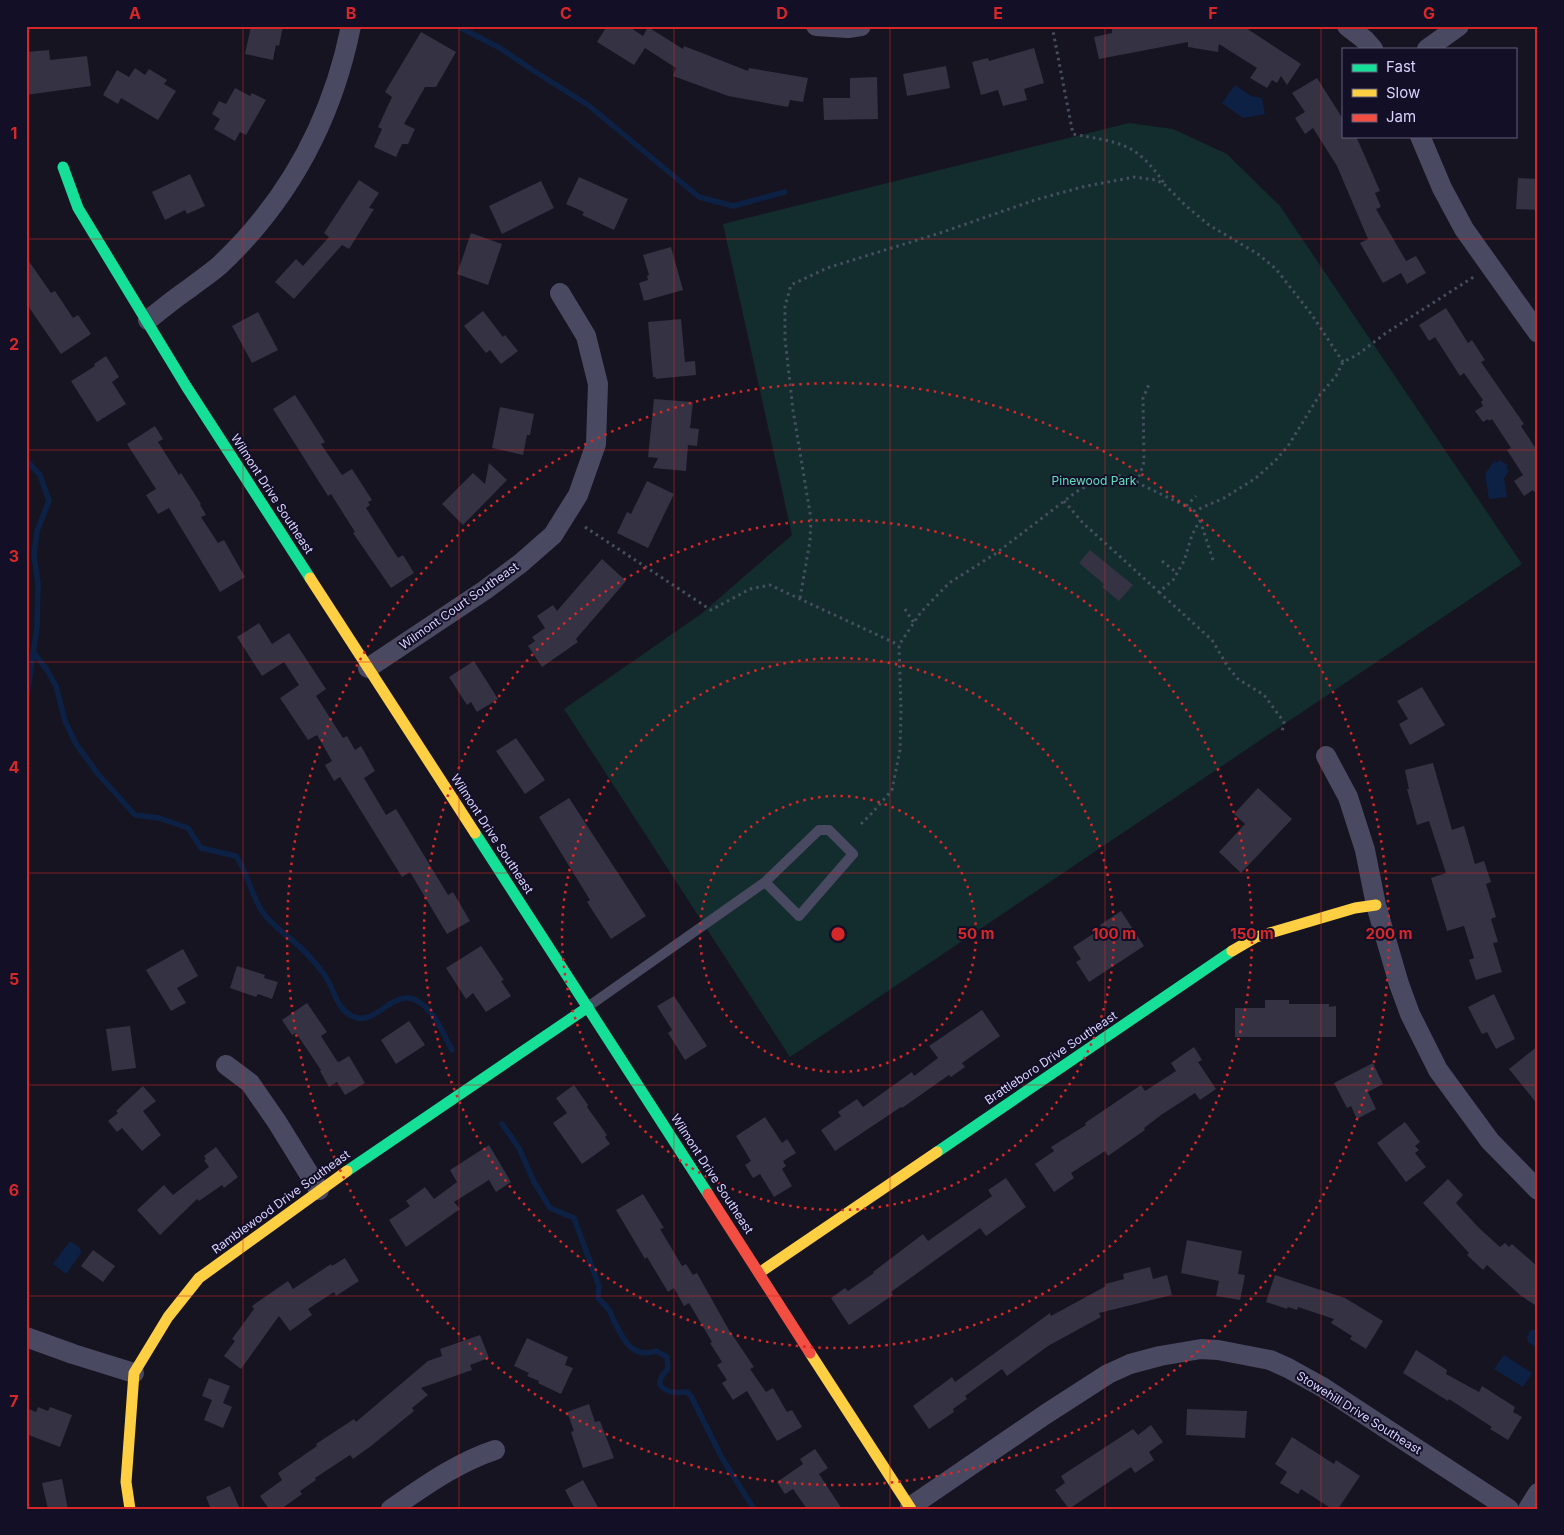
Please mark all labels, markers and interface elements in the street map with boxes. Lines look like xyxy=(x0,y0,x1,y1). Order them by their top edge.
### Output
text: A xyxy=(129,3,141,23)
text: B xyxy=(346,3,356,23)
text: C xyxy=(560,3,572,23)
text: D xyxy=(776,3,788,23)
text: E xyxy=(993,3,1003,23)
text: F xyxy=(1208,3,1218,23)
text: G xyxy=(1423,3,1435,23)
legend xyxy=(1342,48,1516,138)
text: Fast xyxy=(1386,57,1416,76)
text: Slow xyxy=(1386,83,1420,102)
text: Jam xyxy=(1386,107,1416,126)
text: 1 xyxy=(11,123,17,143)
text: 2 xyxy=(9,334,19,354)
street label: Wilmont Drive Southeast xyxy=(228,431,317,557)
park label: Pinewood Park xyxy=(1052,473,1137,488)
text: 3 xyxy=(9,546,19,566)
street label: Wilmont Court Southeast xyxy=(396,559,521,652)
text: 4 xyxy=(9,757,20,777)
street label: Wilmont Drive Southeast xyxy=(448,771,537,897)
text: 50 m xyxy=(958,924,994,943)
text: 100 m xyxy=(1092,924,1136,943)
text: 150 m xyxy=(1230,924,1274,943)
text: 200 m xyxy=(1366,924,1412,943)
centre of rings xyxy=(829,925,847,943)
text: 5 xyxy=(9,969,19,989)
street label: Brattleboro Drive Southeast xyxy=(982,1008,1120,1107)
street label: Wilmont Drive Southeast xyxy=(668,1111,757,1237)
street label: Ramblewood Drive Southeast xyxy=(209,1146,353,1257)
text: 6 xyxy=(9,1180,19,1200)
street label: Stowehill Drive Southeast xyxy=(1294,1368,1425,1457)
text: 7 xyxy=(9,1391,19,1411)

